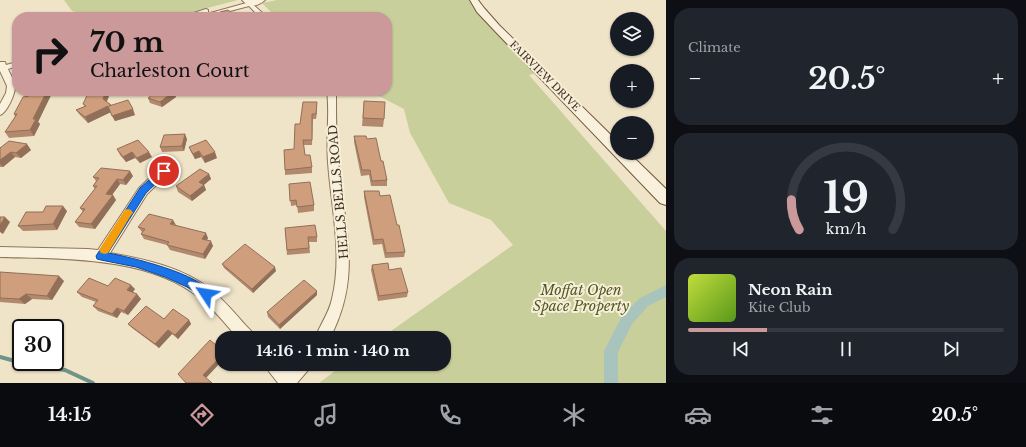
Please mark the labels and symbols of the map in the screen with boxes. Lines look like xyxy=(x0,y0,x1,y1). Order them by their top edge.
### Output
street label: FAIRVIEW DRIVE xyxy=(507,38,583,114)
street label: HELLS BELLS ROAD xyxy=(325,124,351,260)
pin xyxy=(147,154,181,188)
position arrow xyxy=(185,273,227,315)
park label: Moffat Open Space Property xyxy=(533,281,630,315)
speed limit sign: 30 xyxy=(12,319,64,371)

